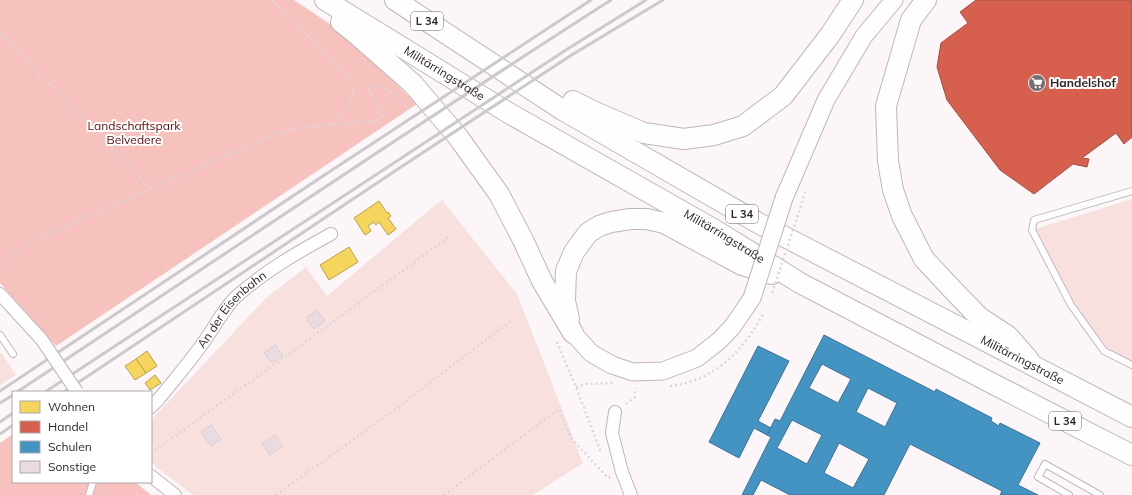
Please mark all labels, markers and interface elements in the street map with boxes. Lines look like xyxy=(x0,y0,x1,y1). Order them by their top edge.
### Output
road number: L 34 xyxy=(411,12,443,30)
street label: Militärringstraße xyxy=(401,42,488,103)
supermarket icon: Handelshof xyxy=(1027,73,1047,93)
place label: Handelshof xyxy=(1050,75,1116,90)
park label: Landschaftspark Belvedere xyxy=(88,118,181,147)
road number: L 34 xyxy=(726,205,758,223)
street label: Militärringstraße xyxy=(681,206,768,266)
street label: An der Eisenbahn xyxy=(194,268,269,351)
street label: Militärringstraße xyxy=(978,332,1067,387)
legend xyxy=(12,391,152,483)
text: Wohnen xyxy=(48,399,95,414)
road number: L 34 xyxy=(1049,412,1081,430)
text: Handel xyxy=(48,419,88,434)
text: Schulen xyxy=(48,439,92,454)
text: Sonstige xyxy=(48,459,96,474)

